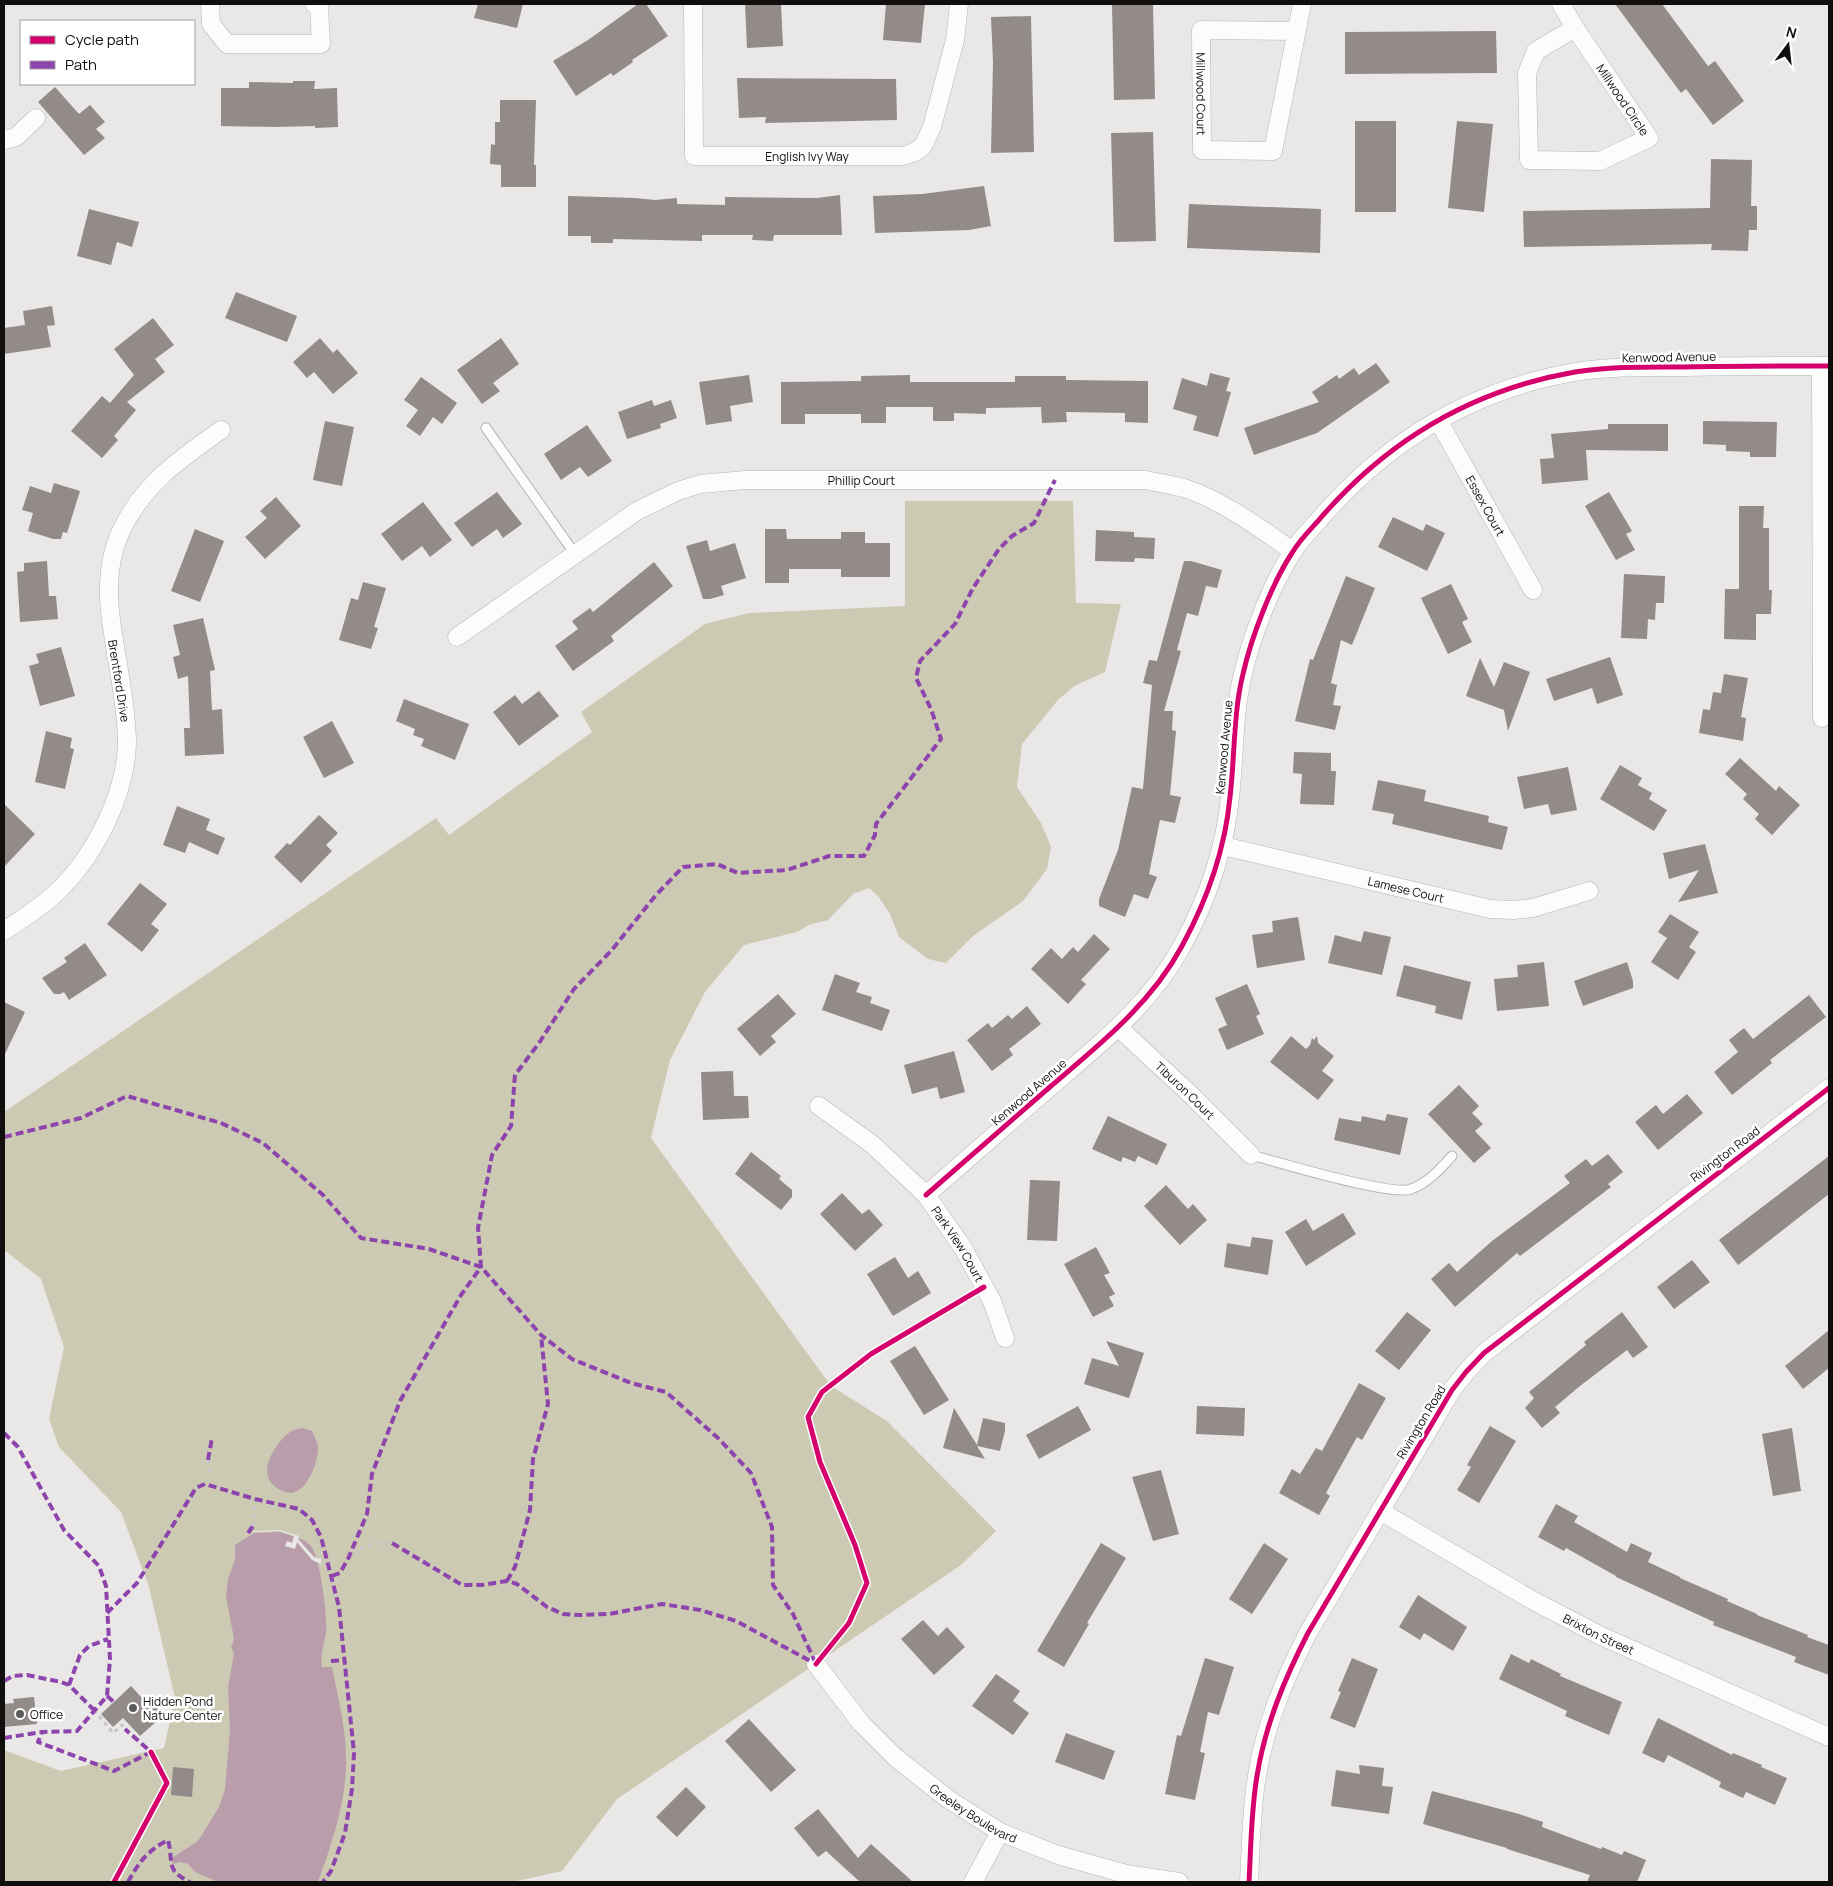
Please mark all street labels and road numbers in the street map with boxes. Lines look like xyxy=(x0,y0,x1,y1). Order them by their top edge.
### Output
street label: Millwood Court xyxy=(1193,52,1210,136)
street label: Millwood Circle xyxy=(1593,60,1653,139)
street label: English Ivy Way xyxy=(765,148,849,165)
street label: Kenwood Avenue xyxy=(1622,348,1716,366)
street label: Phillip Court xyxy=(828,472,895,489)
street label: Essex Court xyxy=(1462,472,1510,539)
street label: Brentford Drive xyxy=(104,639,134,723)
street label: Kenwood Avenue xyxy=(1211,699,1237,795)
street label: Lamese Court xyxy=(1366,872,1446,906)
street label: Kenwood Avenue xyxy=(988,1055,1070,1129)
street label: Tiburon Court xyxy=(1152,1057,1219,1123)
street label: Rivington Road xyxy=(1687,1122,1763,1186)
street label: Park View Court xyxy=(928,1203,988,1285)
street label: Rivington Road xyxy=(1392,1382,1450,1462)
street label: Brixton Street xyxy=(1560,1609,1637,1658)
street label: Greeley Boulevard xyxy=(926,1779,1019,1846)

